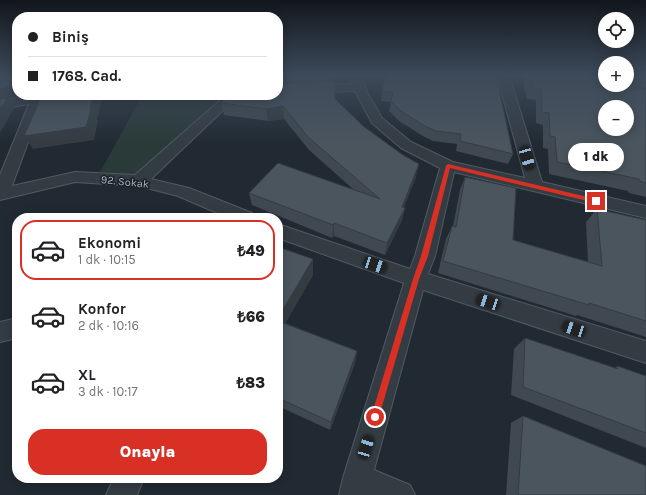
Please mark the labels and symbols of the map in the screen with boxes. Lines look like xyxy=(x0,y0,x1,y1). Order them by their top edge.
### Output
callout: 1 dk xyxy=(568,143,624,171)
car xyxy=(518,145,536,171)
street label: 92. Sokak xyxy=(100,173,150,191)
route end xyxy=(587,192,605,210)
car xyxy=(362,255,388,275)
car xyxy=(475,293,501,311)
car xyxy=(561,320,587,338)
route start xyxy=(366,408,384,426)
car xyxy=(357,434,375,460)

